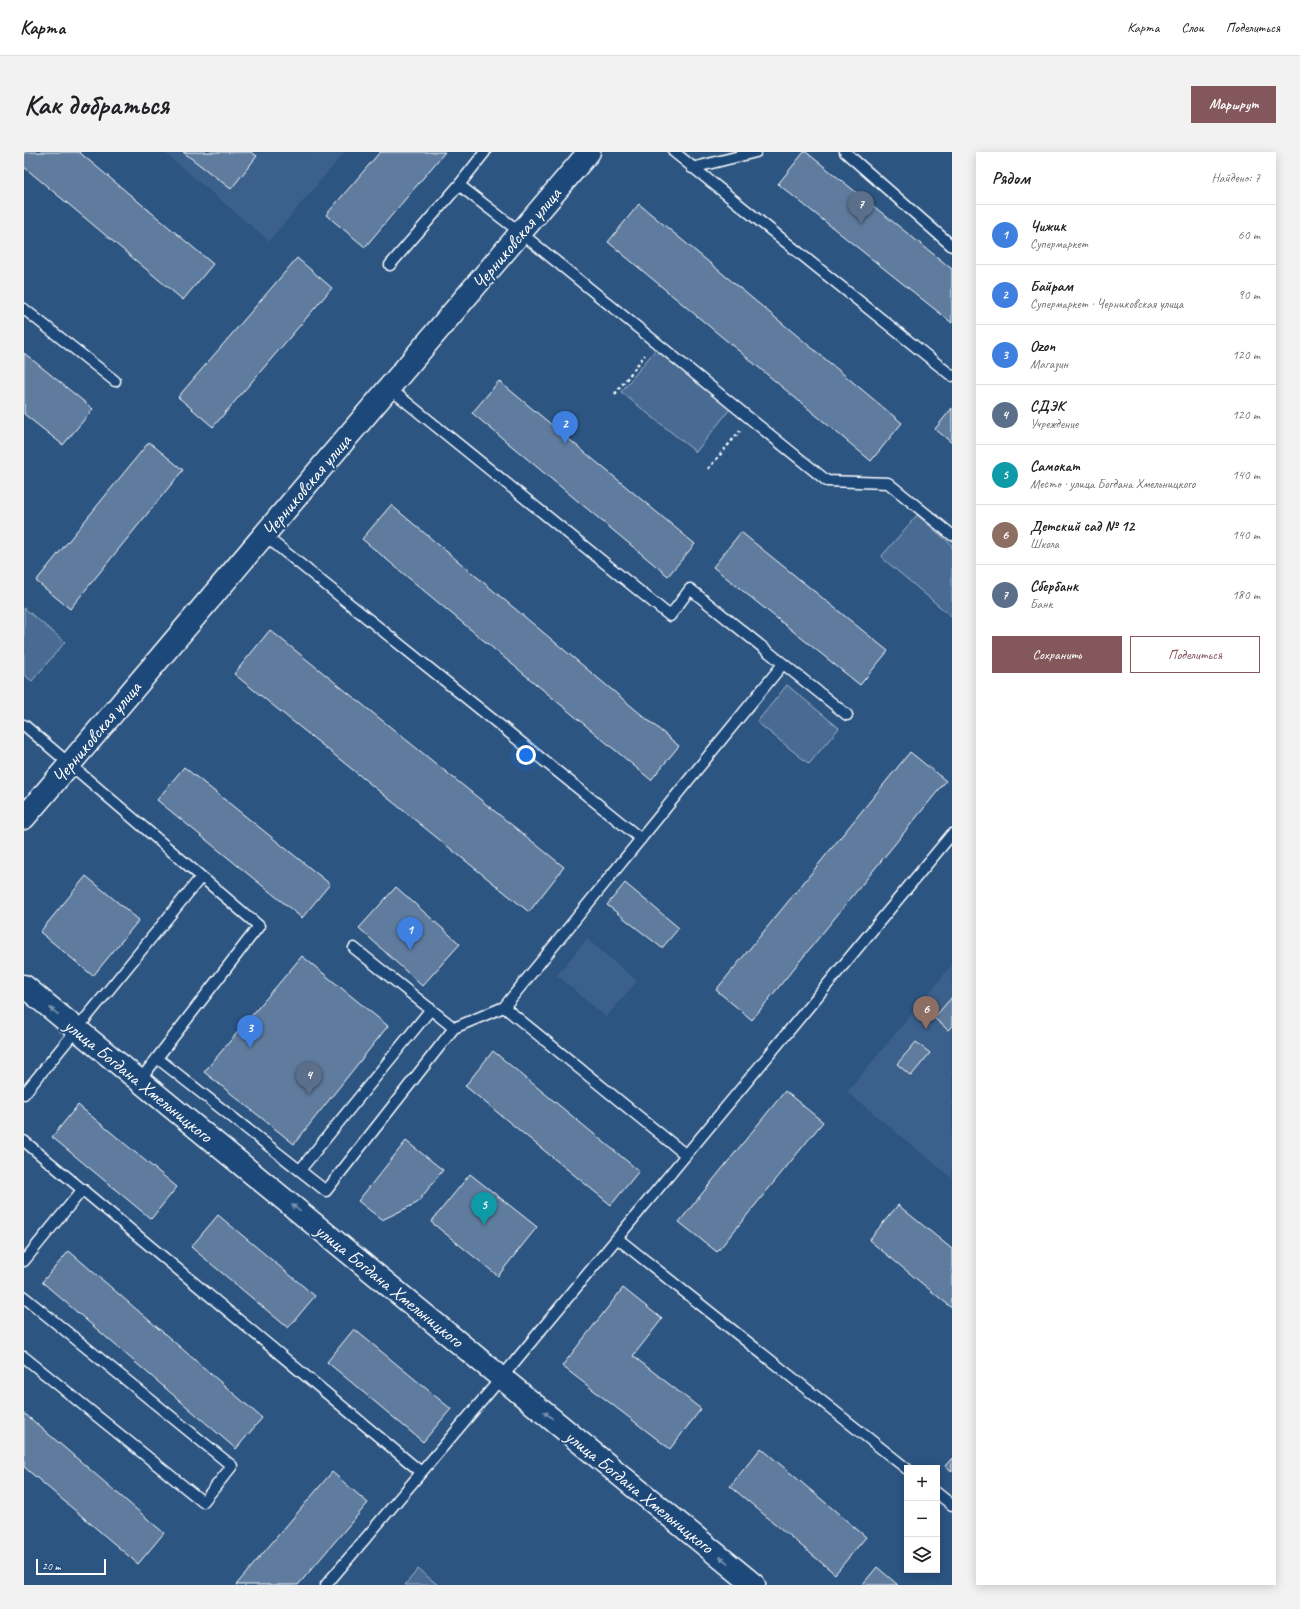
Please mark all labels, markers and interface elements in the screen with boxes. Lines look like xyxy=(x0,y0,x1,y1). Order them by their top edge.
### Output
text: Карта xyxy=(20,16,65,40)
text: Карта xyxy=(1127,19,1159,36)
text: Слои xyxy=(1181,19,1204,36)
text: Поделиться xyxy=(1226,19,1280,36)
button: Маршрут xyxy=(1191,86,1276,123)
text: Как добраться xyxy=(24,87,169,122)
text: Рядом xyxy=(992,168,1030,189)
text: Найдено: 7 xyxy=(1212,170,1260,186)
street label: Черниковская улица xyxy=(467,182,567,295)
pin: 7 xyxy=(848,191,874,224)
text: Чижик xyxy=(1030,217,1066,236)
text: 1 xyxy=(1002,227,1008,243)
text: 60 m xyxy=(1238,227,1260,243)
text: Супермаркет xyxy=(1030,236,1088,252)
text: Байрам xyxy=(1030,277,1073,296)
text: 2 xyxy=(1002,287,1008,303)
text: 90 m xyxy=(1238,287,1260,303)
text: Супермаркет · Черниковская улица xyxy=(1030,296,1183,312)
text: Ozon xyxy=(1030,337,1055,356)
text: 3 xyxy=(1002,347,1008,363)
text: 120 m xyxy=(1232,347,1260,363)
text: Магазин xyxy=(1030,356,1068,372)
text: СДЭК xyxy=(1030,397,1064,416)
text: 4 xyxy=(1002,407,1008,423)
text: 120 m xyxy=(1232,407,1260,423)
pin: 2 xyxy=(552,411,578,444)
text: Учреждение xyxy=(1030,416,1078,432)
street label: Черниковская улица xyxy=(257,429,357,542)
text: Самокат xyxy=(1030,457,1080,476)
text: 5 xyxy=(1002,467,1008,483)
text: 140 m xyxy=(1232,467,1260,483)
text: Место · улица Богдана Хмельницкого xyxy=(1030,476,1195,492)
text: Детский сад № 12 xyxy=(1030,517,1134,536)
text: 6 xyxy=(1002,527,1008,543)
text: 140 m xyxy=(1232,527,1260,543)
text: Школа xyxy=(1030,536,1059,552)
text: Сбербанк xyxy=(1030,577,1078,596)
text: 7 xyxy=(1002,587,1008,603)
text: 180 m xyxy=(1232,587,1260,603)
text: Банк xyxy=(1030,596,1052,612)
button: Сохранить xyxy=(992,636,1122,673)
button: Поделиться xyxy=(1130,636,1260,673)
street label: Черниковская улица xyxy=(47,676,147,789)
your location xyxy=(516,745,536,765)
pin: 1 xyxy=(397,917,423,950)
pin: 6 xyxy=(913,996,939,1029)
one-way arrow xyxy=(49,1007,60,1016)
street label: улица Богдана Хмельницкого xyxy=(59,1013,218,1149)
pin: 3 xyxy=(237,1015,263,1048)
pin: 4 xyxy=(296,1062,322,1095)
pin: 5 xyxy=(471,1192,497,1225)
one-way arrow xyxy=(291,1204,301,1213)
street label: улица Богдана Хмельницкого xyxy=(310,1218,469,1354)
one-way arrow xyxy=(543,1411,553,1420)
street label: улица Богдана Хмельницкого xyxy=(560,1424,719,1560)
map controls xyxy=(904,1465,940,1573)
button: + xyxy=(904,1465,940,1501)
button: − xyxy=(904,1501,940,1537)
button: layers xyxy=(904,1537,940,1573)
one-way arrow xyxy=(719,1556,729,1565)
scale bar xyxy=(36,1557,106,1576)
text: 20 m xyxy=(42,1559,61,1573)

